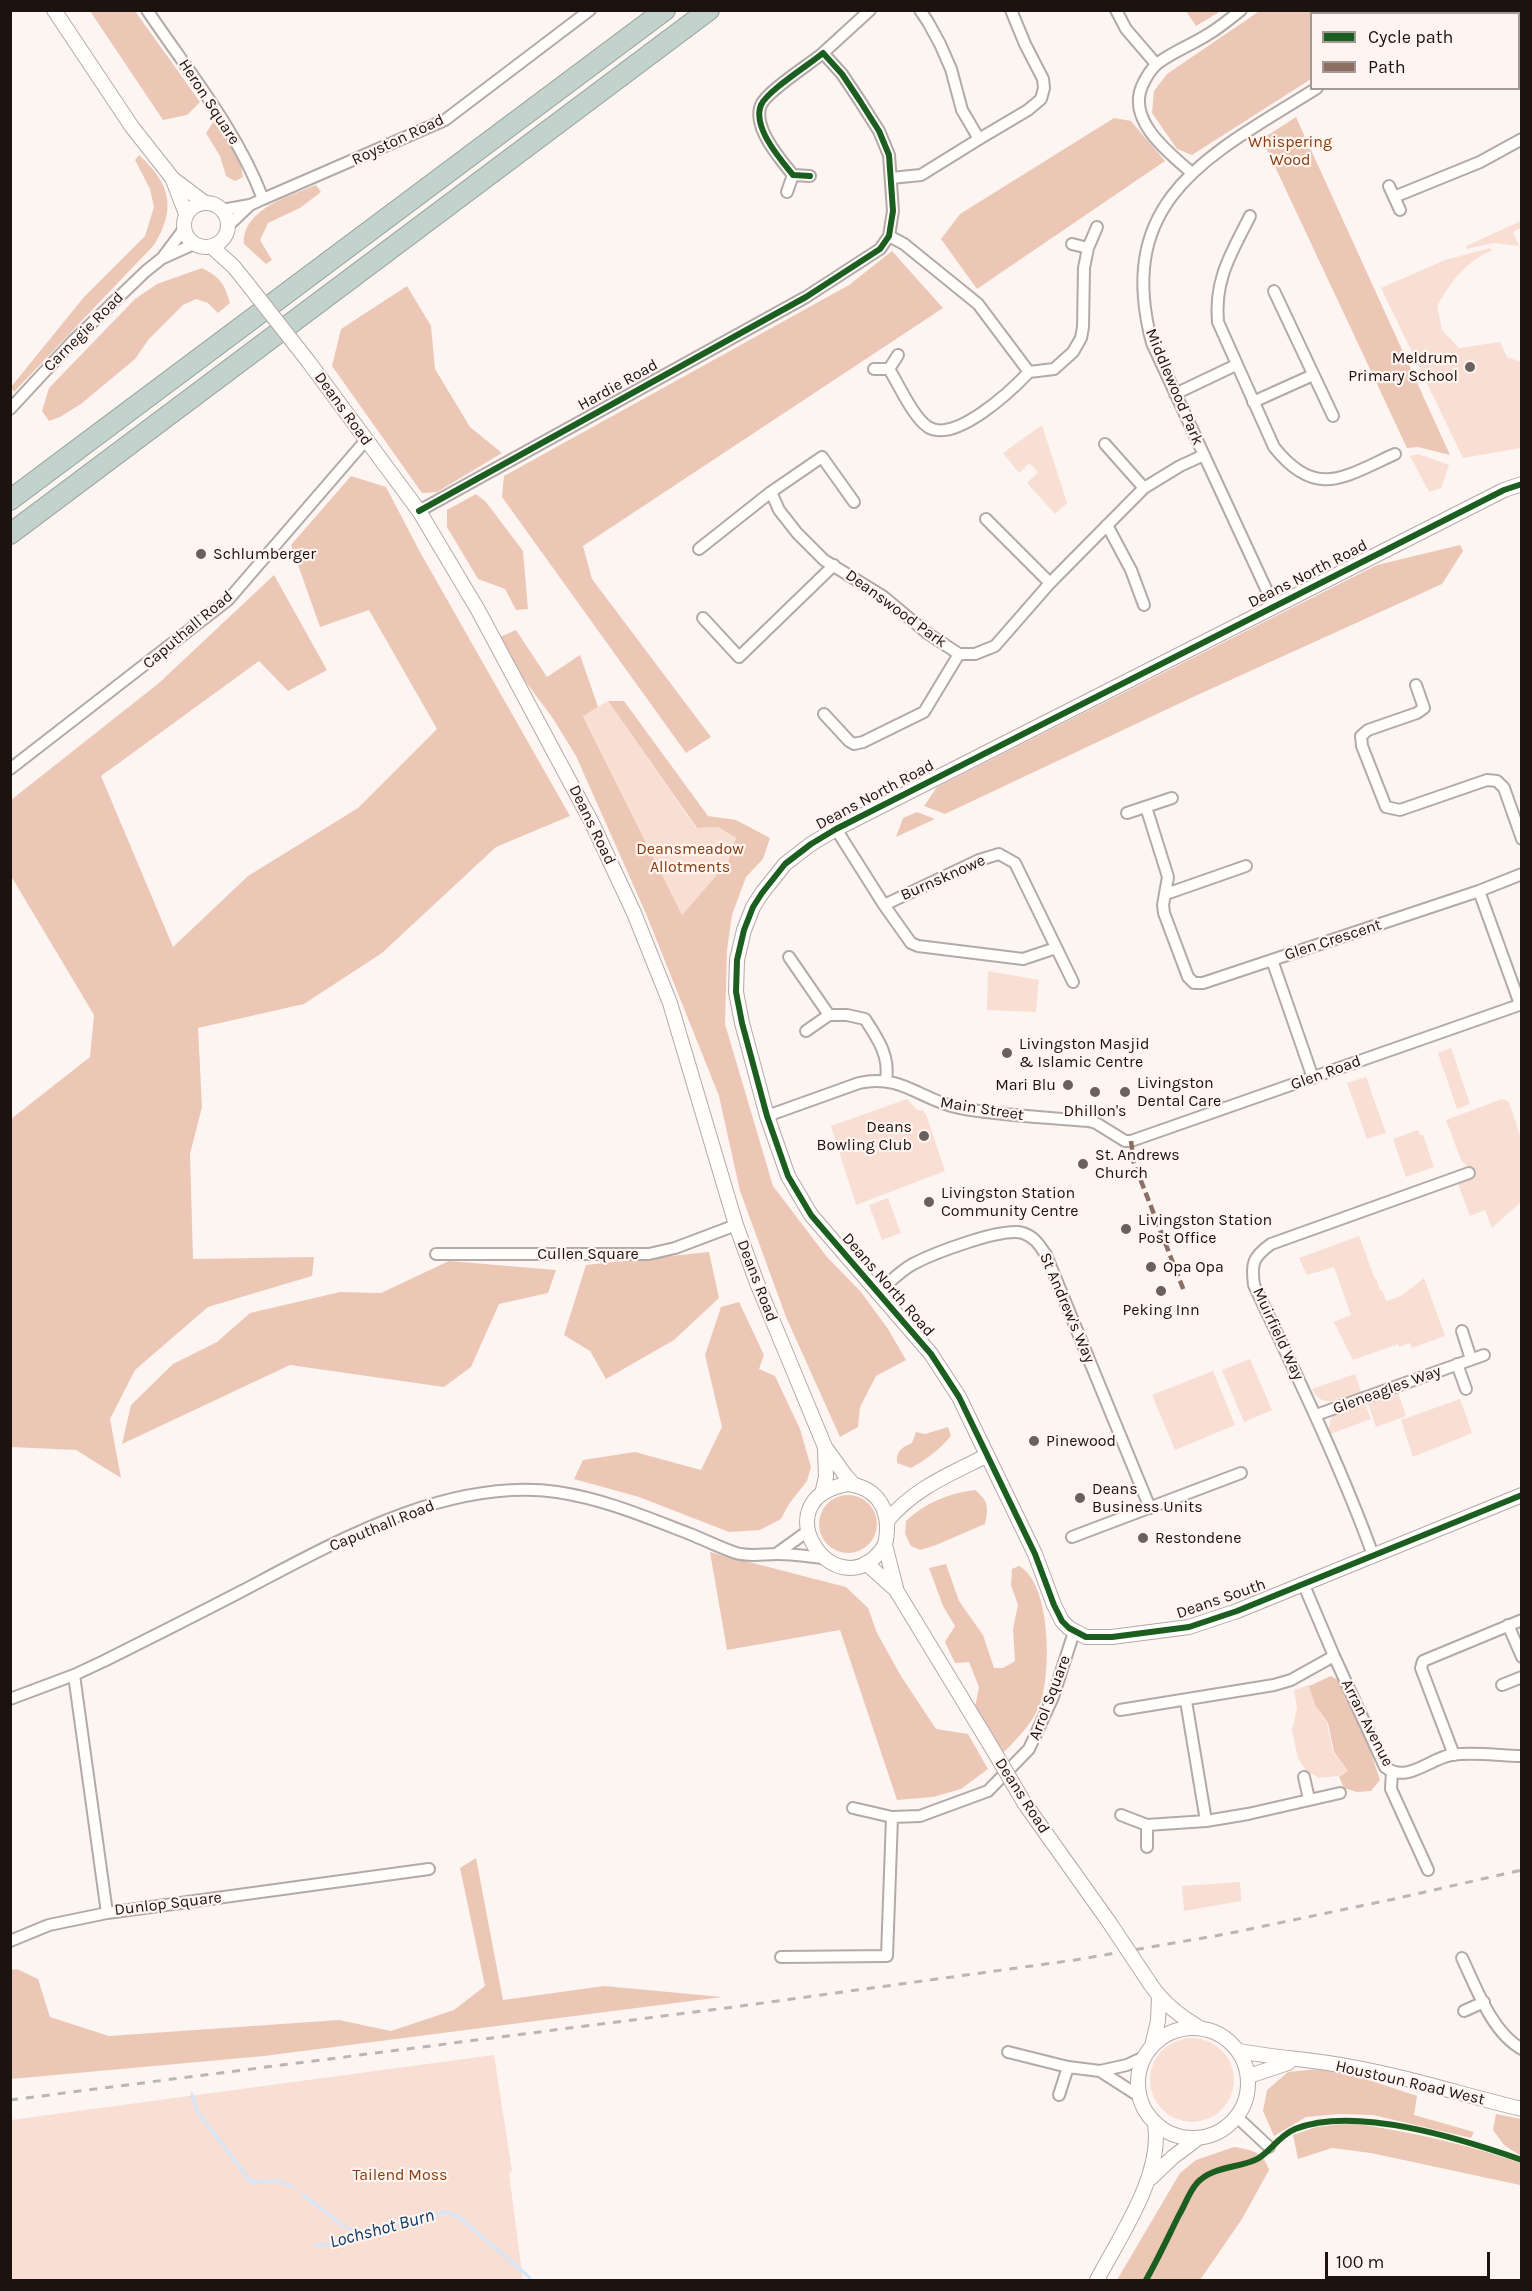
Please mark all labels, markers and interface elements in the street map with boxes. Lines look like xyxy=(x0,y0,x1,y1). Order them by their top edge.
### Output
legend xyxy=(1310,12,1520,90)
text: Cycle path xyxy=(1368,26,1453,48)
street label: Heron Square xyxy=(174,56,244,148)
text: Path xyxy=(1368,56,1406,78)
street label: Royston Road xyxy=(349,110,447,170)
park label: Whispering Wood xyxy=(1248,132,1332,170)
street label: Carnegie Road xyxy=(40,288,128,376)
street label: Middlewood Park xyxy=(1141,326,1207,448)
place label: Meldrum Primary School xyxy=(1348,348,1458,386)
street label: Hardie Road xyxy=(575,355,661,415)
marker: Meldrum Primary School xyxy=(1463,360,1477,374)
street label: Deans Road xyxy=(310,368,376,450)
street label: Deans North Road xyxy=(1245,536,1371,612)
place label: Schlumberger xyxy=(213,544,316,564)
marker: Schlumberger xyxy=(194,547,208,561)
street label: Deanswood Park xyxy=(842,566,950,652)
street label: Caputhall Road xyxy=(139,587,237,673)
street label: Deans North Road xyxy=(813,756,937,834)
street label: Deans Road xyxy=(564,782,620,868)
park label: Deansmeadow Allotments xyxy=(636,839,744,877)
street label: Burnsknowe xyxy=(898,851,988,905)
street label: Glen Crescent xyxy=(1282,915,1384,965)
place label: Livingston Masjid & Islamic Centre xyxy=(1019,1034,1149,1072)
marker: Livingston Masjid & Islamic Centre xyxy=(1000,1046,1014,1060)
street label: Glen Road xyxy=(1288,1051,1364,1095)
place label: Livingston Dental Care xyxy=(1137,1073,1221,1111)
place label: Mari Blu xyxy=(995,1075,1056,1095)
marker: Mari Blu xyxy=(1061,1078,1075,1092)
marker: Dhillon's xyxy=(1088,1085,1102,1099)
marker: Livingston Dental Care xyxy=(1118,1085,1132,1099)
street label: Main Street xyxy=(939,1093,1025,1125)
place label: Dhillon's xyxy=(1064,1101,1126,1121)
place label: Deans Bowling Club xyxy=(817,1117,912,1155)
marker: Deans Bowling Club xyxy=(917,1129,931,1143)
place label: St. Andrews Church xyxy=(1095,1145,1180,1183)
marker: St. Andrews Church xyxy=(1076,1157,1090,1171)
place label: Livingston Station Community Centre xyxy=(941,1183,1079,1221)
marker: Livingston Station Community Centre xyxy=(922,1195,936,1209)
place label: Livingston Station Post Office xyxy=(1138,1210,1272,1248)
marker: Livingston Station Post Office xyxy=(1119,1222,1133,1236)
street label: Deans North Road xyxy=(838,1229,938,1341)
street label: Deans Road xyxy=(733,1237,781,1325)
street label: Cullen Square xyxy=(537,1244,639,1264)
street label: St Andrew's Way xyxy=(1035,1250,1099,1366)
place label: Opa Opa xyxy=(1163,1257,1224,1277)
marker: Opa Opa xyxy=(1144,1260,1158,1274)
marker: Peking Inn xyxy=(1154,1284,1168,1298)
street label: Muirfield Way xyxy=(1248,1285,1308,1383)
place label: Peking Inn xyxy=(1122,1300,1200,1320)
street label: Gleneagles Way xyxy=(1330,1362,1444,1418)
place label: Pinewood xyxy=(1046,1431,1116,1451)
marker: Pinewood xyxy=(1027,1434,1041,1448)
place label: Deans Business Units xyxy=(1092,1479,1203,1517)
marker: Deans Business Units xyxy=(1073,1491,1087,1505)
street label: Caputhall Road xyxy=(327,1496,437,1556)
place label: Restondene xyxy=(1155,1528,1241,1548)
marker: Restondene xyxy=(1136,1531,1150,1545)
street label: Deans South xyxy=(1174,1575,1268,1623)
street label: Arrol Square xyxy=(1025,1653,1075,1743)
street label: Arran Avenue xyxy=(1337,1676,1397,1770)
street label: Deans Road xyxy=(990,1755,1054,1837)
street label: Dunlop Square xyxy=(113,1888,223,1920)
street label: Houstoun Road West xyxy=(1334,2056,1486,2110)
park label: Tailend Moss xyxy=(353,2165,447,2185)
water label: Lochshot Burn xyxy=(327,2205,437,2253)
scale bar xyxy=(1328,2240,1493,2278)
text: 100 m xyxy=(1336,2251,1384,2273)

